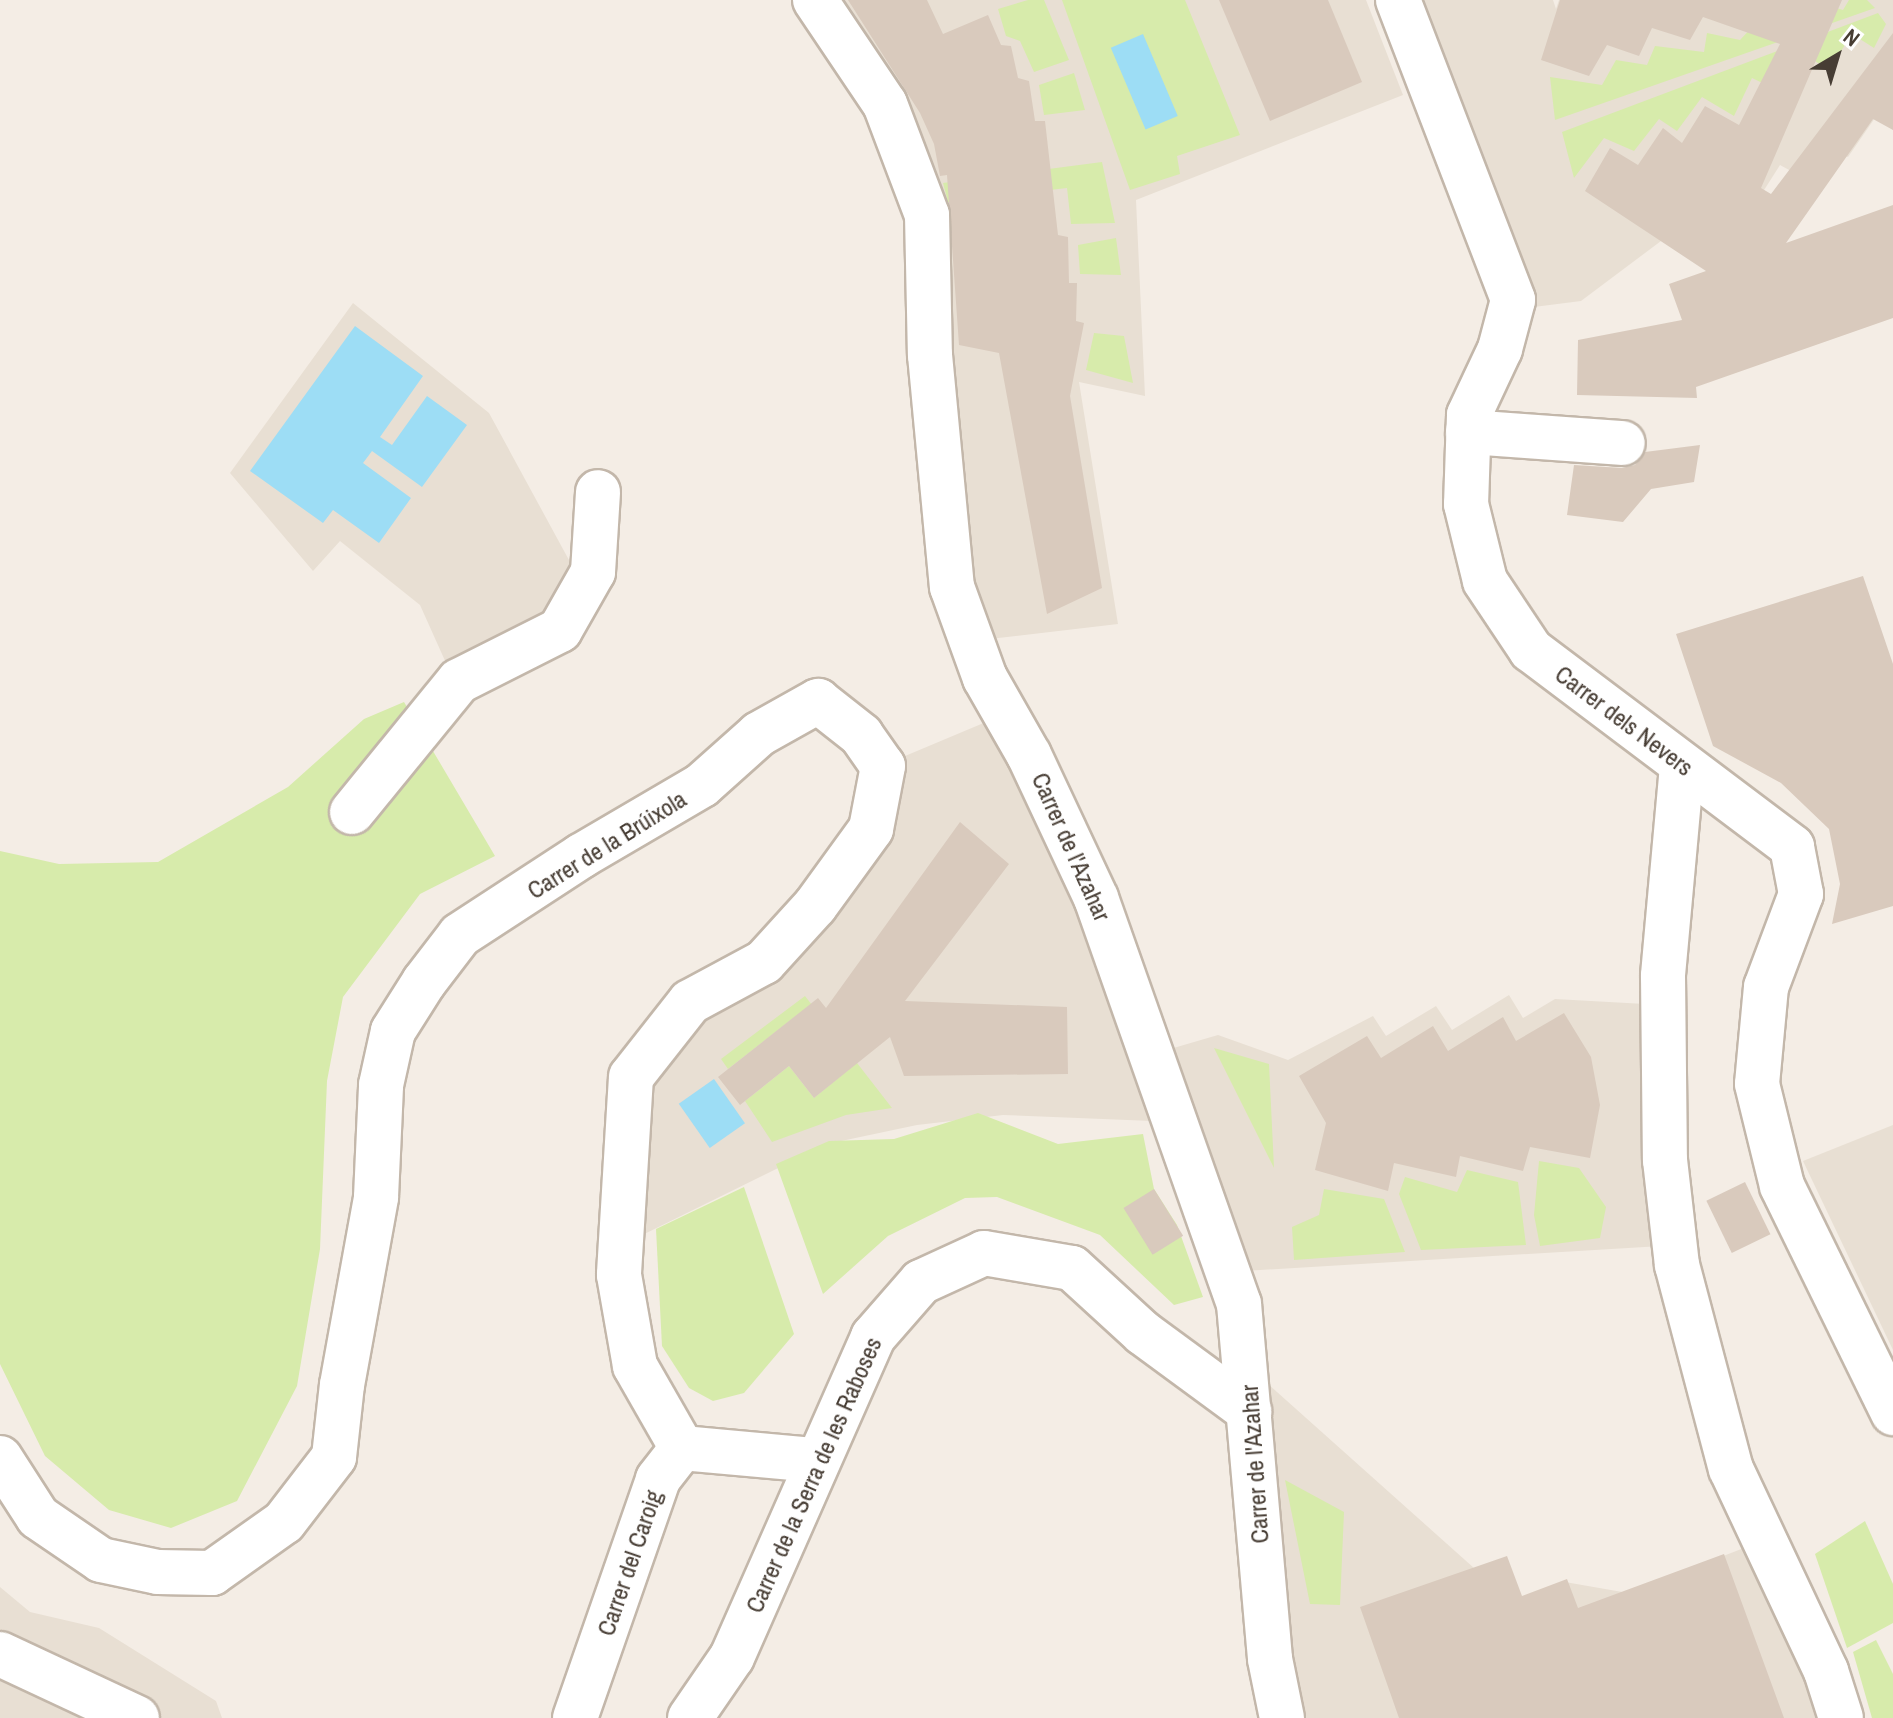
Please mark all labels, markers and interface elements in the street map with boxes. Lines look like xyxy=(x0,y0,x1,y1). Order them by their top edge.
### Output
north arrow xyxy=(1797,16,1877,96)
text: N xyxy=(1837,21,1866,53)
street label: Carrer dels Nevers xyxy=(1549,660,1699,782)
street label: Carrer de l'Azahar xyxy=(1025,768,1117,926)
street label: Carrer de la Brúixola xyxy=(522,785,692,905)
street label: Carrer de la Serra de les Raboses xyxy=(740,1333,888,1617)
street label: Carrer de l'Azahar xyxy=(1235,1384,1275,1544)
street label: Carrer del Caroig xyxy=(592,1486,668,1640)

